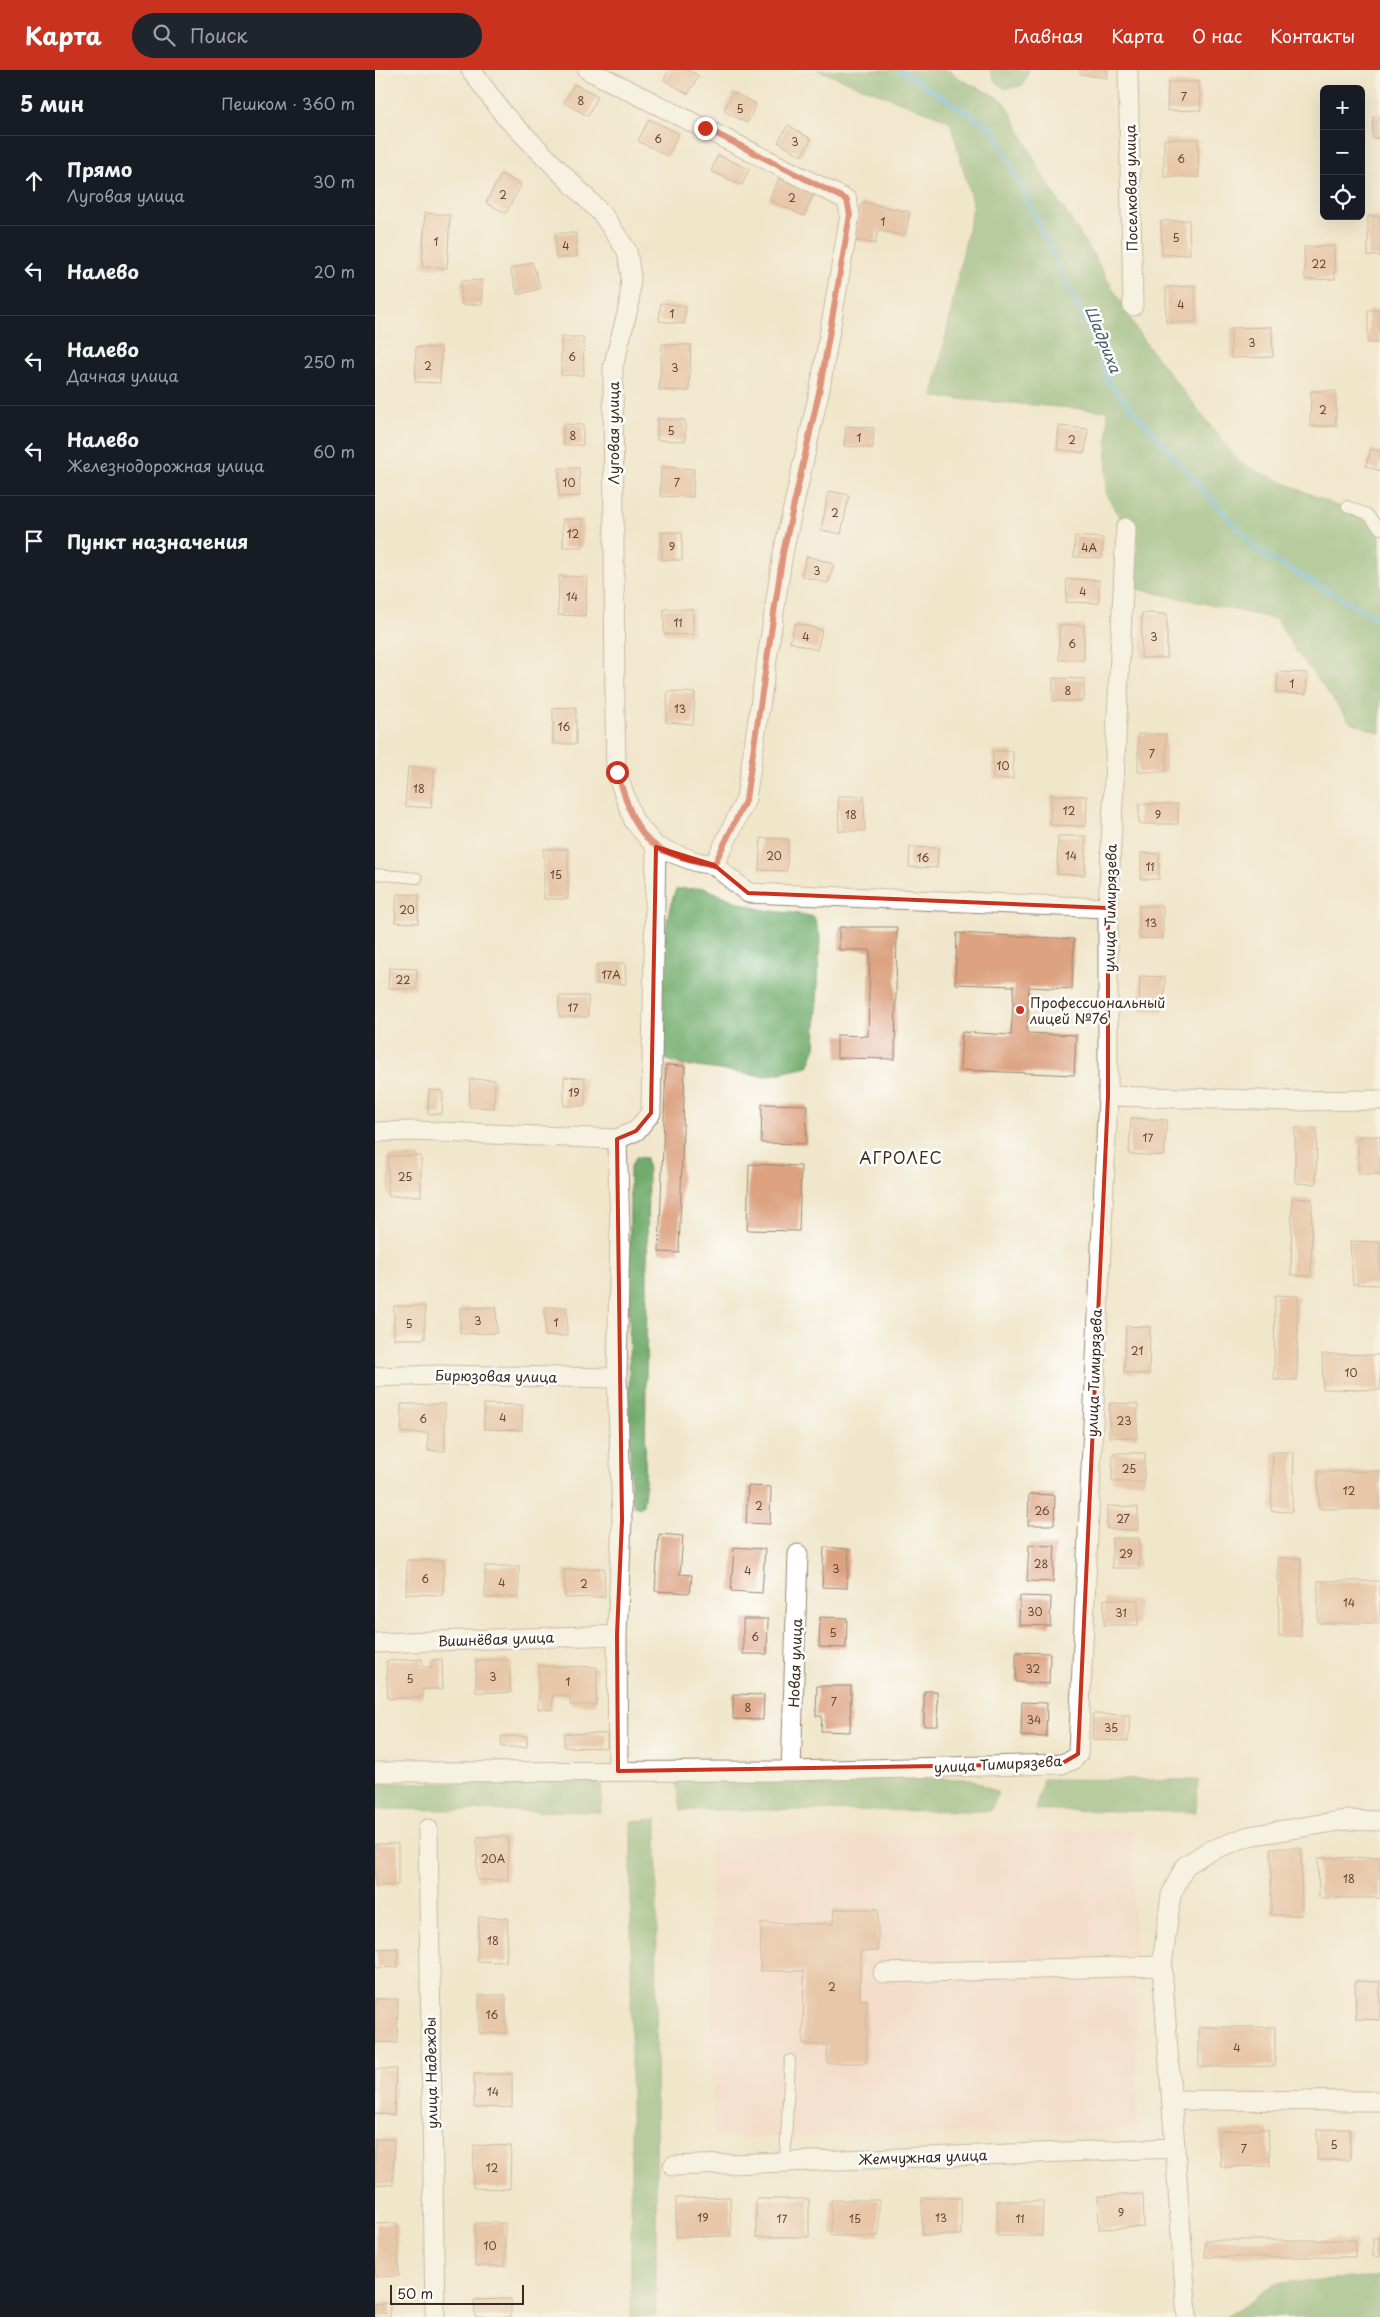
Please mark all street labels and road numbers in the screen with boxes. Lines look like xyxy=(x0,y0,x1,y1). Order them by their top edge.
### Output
street label: Поселковая улица xyxy=(1119,124,1143,252)
street label: Луговая улица xyxy=(603,381,624,484)
street label: улица Тимирязева xyxy=(1098,843,1122,972)
street label: улица Тимирязева xyxy=(1081,1308,1107,1437)
street label: Бирюзовая улица xyxy=(435,1364,557,1388)
street label: Новая улица xyxy=(783,1618,807,1708)
street label: Вишнёвая улица xyxy=(437,1626,555,1652)
street label: улица Тимирязева xyxy=(933,1750,1063,1778)
street label: улица Надежды xyxy=(420,2017,442,2129)
street label: Жемчужная улица xyxy=(858,2144,988,2170)

